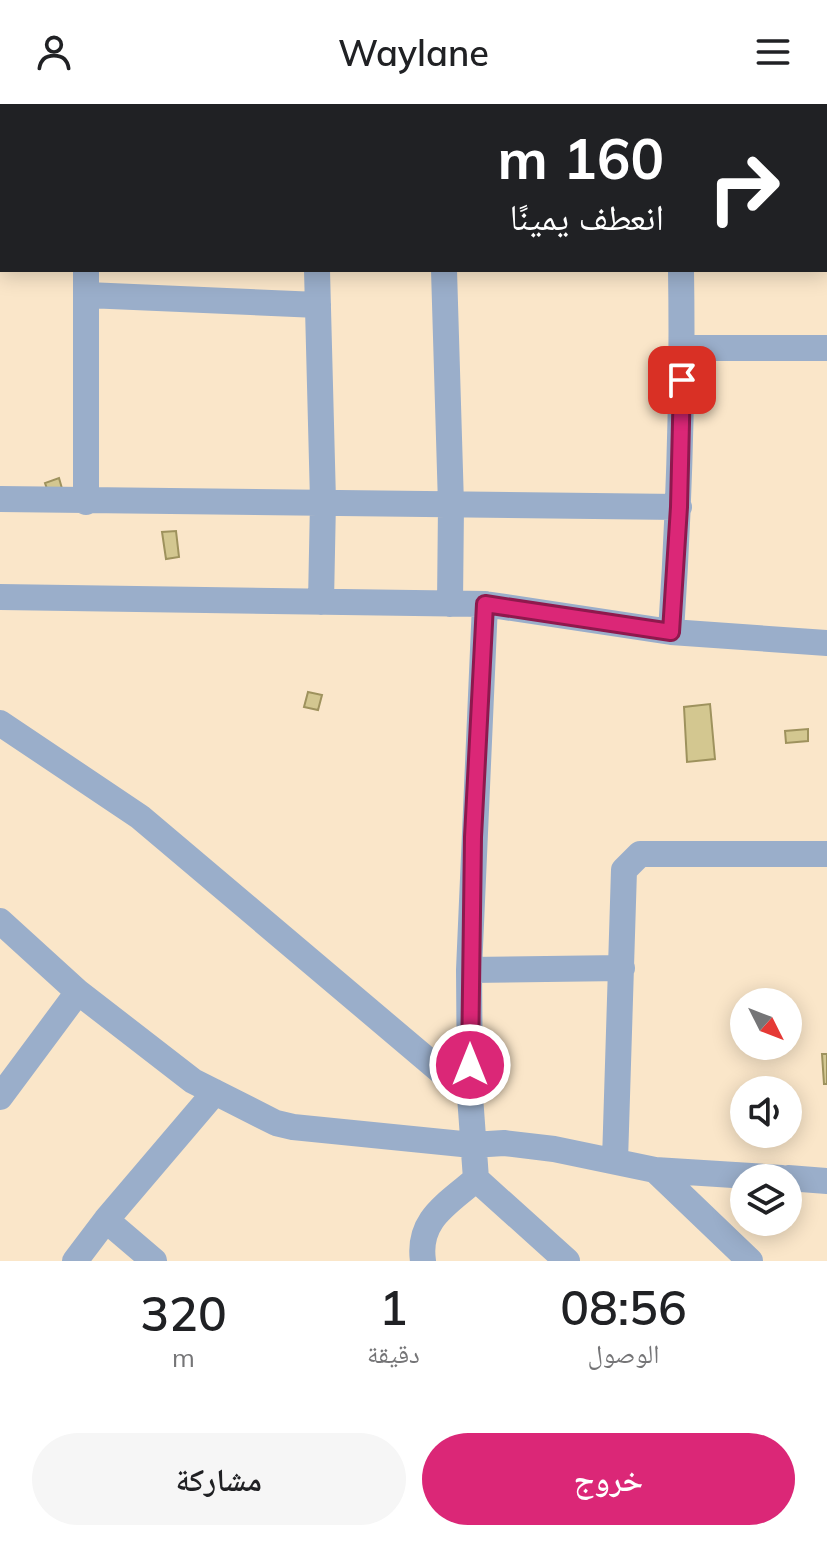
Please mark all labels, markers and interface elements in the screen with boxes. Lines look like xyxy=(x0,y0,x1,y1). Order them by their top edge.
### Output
icon: person xyxy=(32,30,76,74)
text: Waylane xyxy=(338,30,489,75)
icon: menu xyxy=(751,30,795,74)
text: 160 m xyxy=(497,123,664,193)
icon: right xyxy=(692,136,796,240)
text: انعطف يمينًا xyxy=(509,194,664,239)
pin xyxy=(648,346,716,414)
icon: arrive xyxy=(660,358,704,402)
north arrow xyxy=(730,988,802,1060)
map controls xyxy=(730,988,802,1236)
position arrow xyxy=(428,1023,512,1107)
button: sound xyxy=(730,1076,802,1148)
button: layers xyxy=(730,1164,802,1236)
text: 1 xyxy=(379,1277,408,1337)
text: 08:56 xyxy=(560,1277,687,1337)
text: 320 xyxy=(140,1283,227,1343)
text: دقيقة xyxy=(367,1337,420,1370)
text: الوصول xyxy=(587,1337,659,1370)
text: m xyxy=(172,1341,195,1374)
button: مشاركة xyxy=(32,1433,406,1525)
button: خروج xyxy=(422,1433,795,1525)

